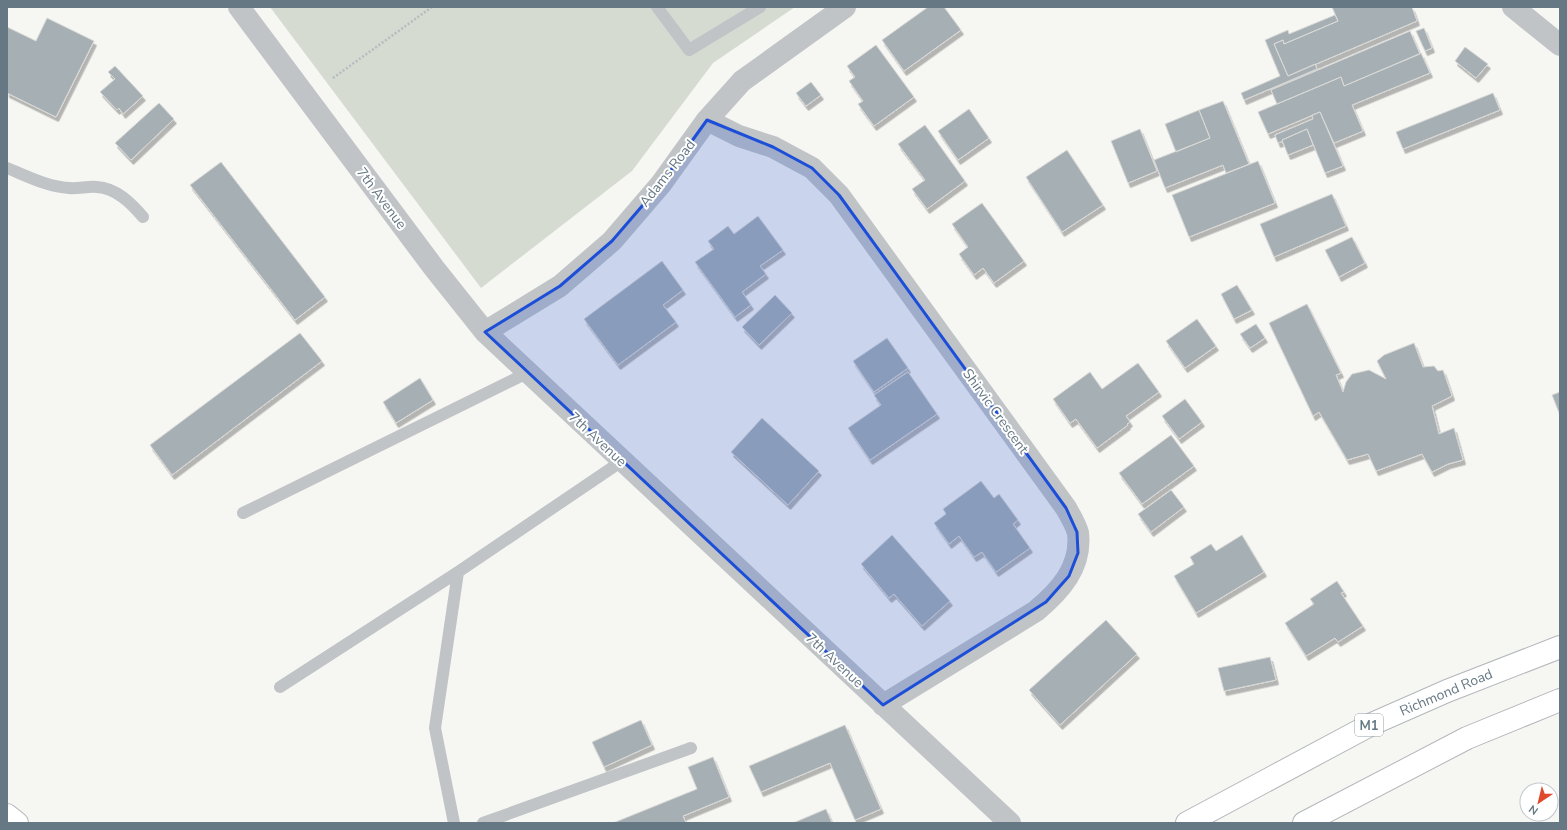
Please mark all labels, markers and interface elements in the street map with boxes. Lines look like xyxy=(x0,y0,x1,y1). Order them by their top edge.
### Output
street label: Adams Road xyxy=(635,136,700,211)
street label: 7th Avenue xyxy=(352,164,411,233)
street label: Shirvic Crescent xyxy=(958,365,1033,458)
street label: 7th Avenue xyxy=(565,408,631,471)
street label: 7th Avenue xyxy=(802,629,868,692)
street label: Richmond Road xyxy=(1397,664,1496,721)
road number: M1 xyxy=(1355,714,1383,736)
north arrow xyxy=(1519,782,1559,822)
text: N xyxy=(1526,801,1541,818)

